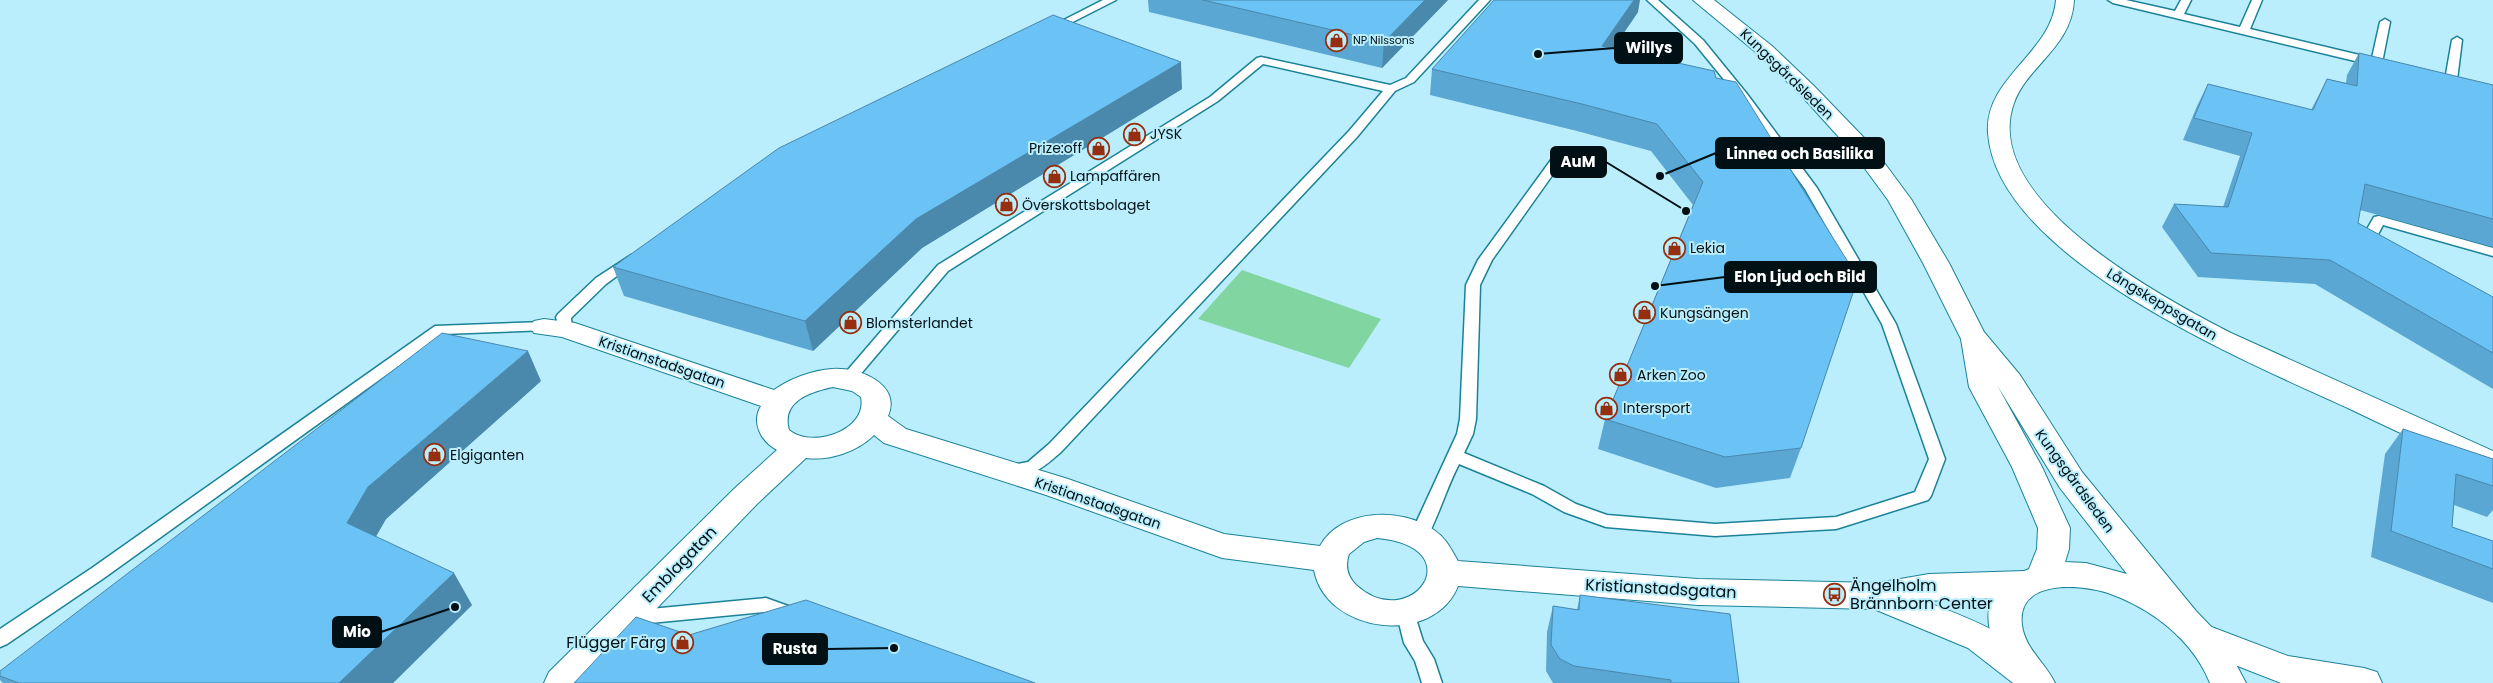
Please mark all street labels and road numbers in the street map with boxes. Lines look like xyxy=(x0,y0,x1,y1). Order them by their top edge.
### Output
street label: Kungsgårdsleden xyxy=(1736,24,1838,124)
street label: Långskeppsgatan xyxy=(2103,263,2221,345)
street label: Kristianstadsgatan xyxy=(596,331,728,393)
street label: Kungsgårdsleden xyxy=(2031,425,2119,537)
street label: Kristianstadsgatan xyxy=(1032,472,1164,534)
street label: Emblagatan xyxy=(637,521,722,608)
street label: Kristianstadsgatan xyxy=(1585,573,1737,604)

